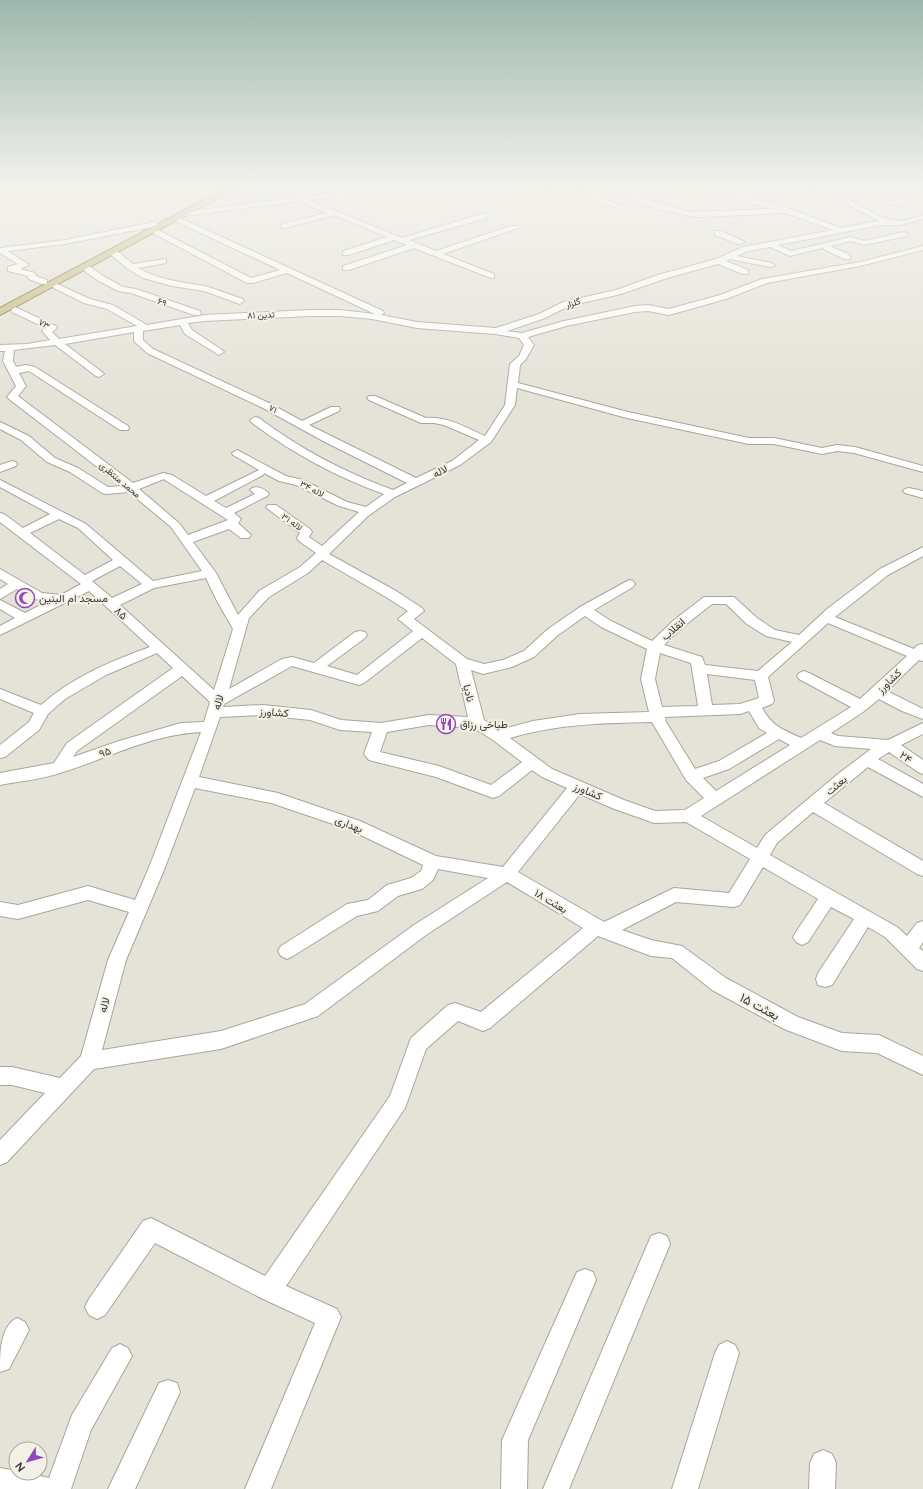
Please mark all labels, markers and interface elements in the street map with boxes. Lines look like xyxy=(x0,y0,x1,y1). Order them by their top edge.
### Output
street label: ۶۹ xyxy=(156,296,168,308)
street label: گلزار xyxy=(563,296,582,311)
street label: تدین ۸۱ xyxy=(247,310,275,320)
street label: ۷۳ xyxy=(37,317,51,331)
street label: ۷۱ xyxy=(267,403,279,415)
street label: محمد منتظری xyxy=(97,460,143,501)
street label: لاله xyxy=(431,462,450,481)
street label: لاله ۳۴ xyxy=(298,479,326,499)
street label: لاله ۳۱ xyxy=(280,511,304,533)
mosque icon: مسجد ام البنین xyxy=(14,587,36,609)
place label: مسجد ام البنین xyxy=(39,592,108,606)
street label: ۸۵ xyxy=(111,604,130,623)
street label: انقلاب xyxy=(659,615,688,643)
street label: کشاورز xyxy=(874,666,904,697)
street label: نادیا xyxy=(460,683,477,703)
street label: لاله xyxy=(210,693,227,711)
street label: کشاورز xyxy=(258,705,289,720)
restaurant icon: طباخی رزاق xyxy=(435,713,457,735)
place label: طباخی رزاق xyxy=(460,718,508,731)
street label: ۹۵ xyxy=(97,744,113,761)
street label: ۲۴ xyxy=(897,749,914,766)
street label: بعثت xyxy=(823,773,850,798)
street label: کشاورز xyxy=(571,779,604,803)
street label: بهداری xyxy=(333,813,365,836)
street label: بعثت ۱۸ xyxy=(532,887,570,916)
street label: بعثت ۱۵ xyxy=(737,990,782,1023)
street label: لاله xyxy=(96,996,113,1014)
north arrow xyxy=(8,1441,48,1481)
text: N xyxy=(13,1459,28,1474)

